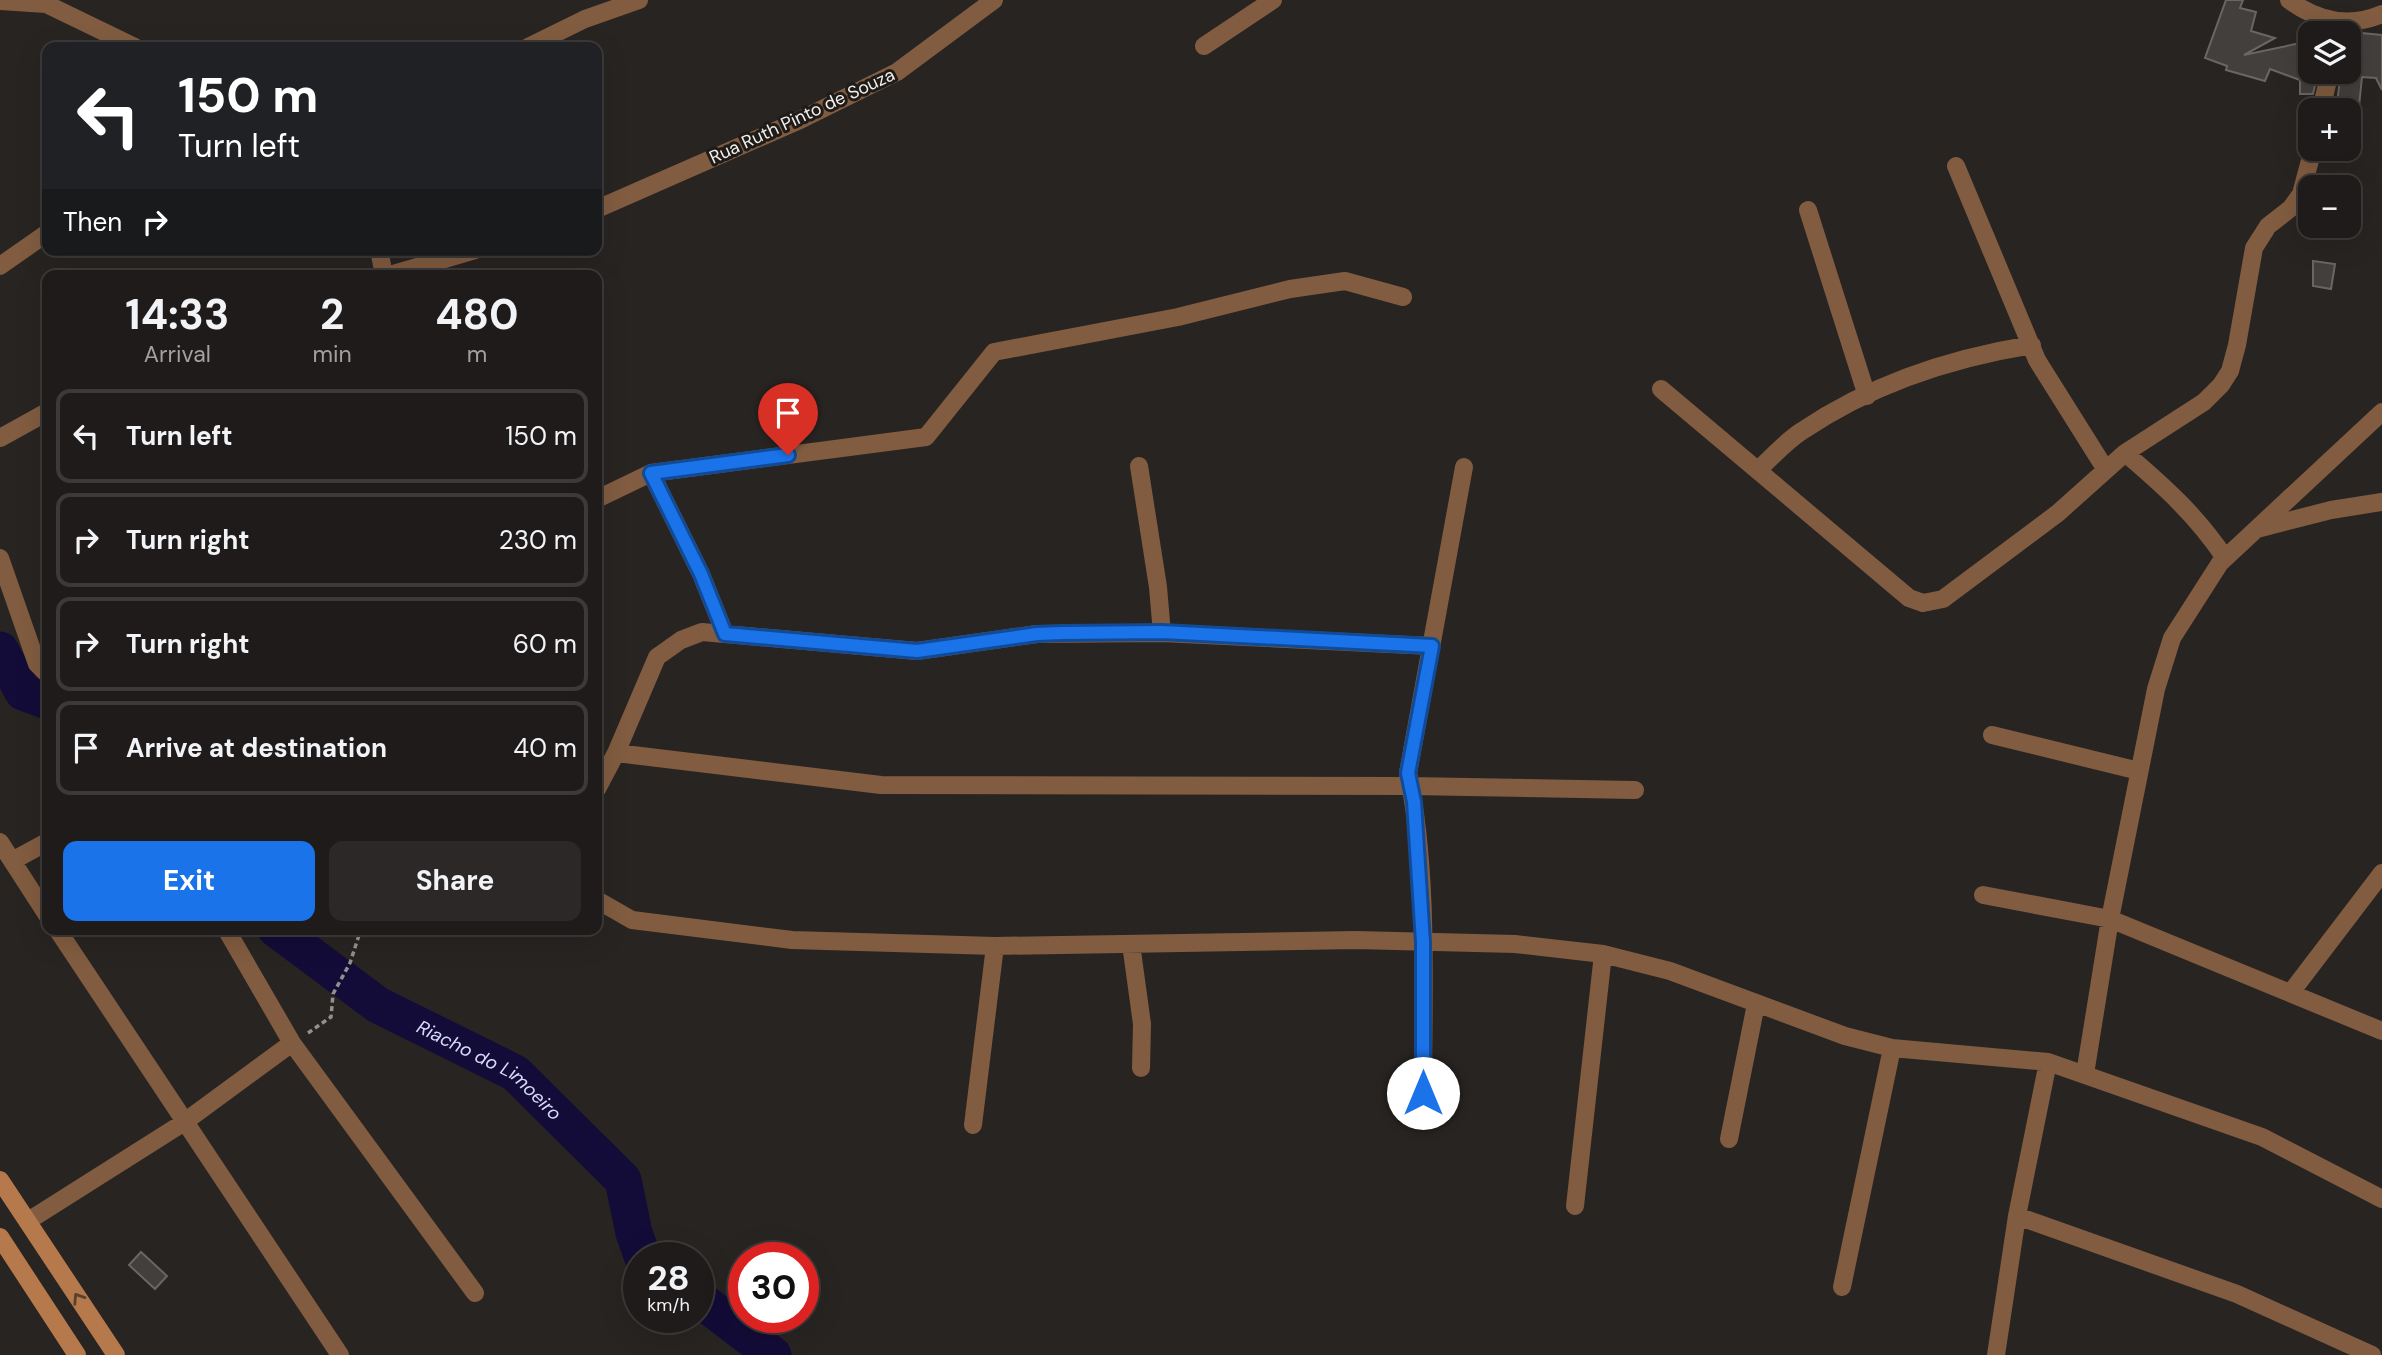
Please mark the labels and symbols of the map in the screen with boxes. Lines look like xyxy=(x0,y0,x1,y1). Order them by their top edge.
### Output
street label: Rua Ruth Pinto de Souza xyxy=(705,62,899,170)
pin xyxy=(758,383,818,455)
water label: Riacho do Limoeiro xyxy=(413,1014,568,1125)
position arrow xyxy=(1386,1056,1460,1130)
speed limit sign: 30 xyxy=(728,1242,819,1333)
one-way arrow xyxy=(74,1293,86,1306)

